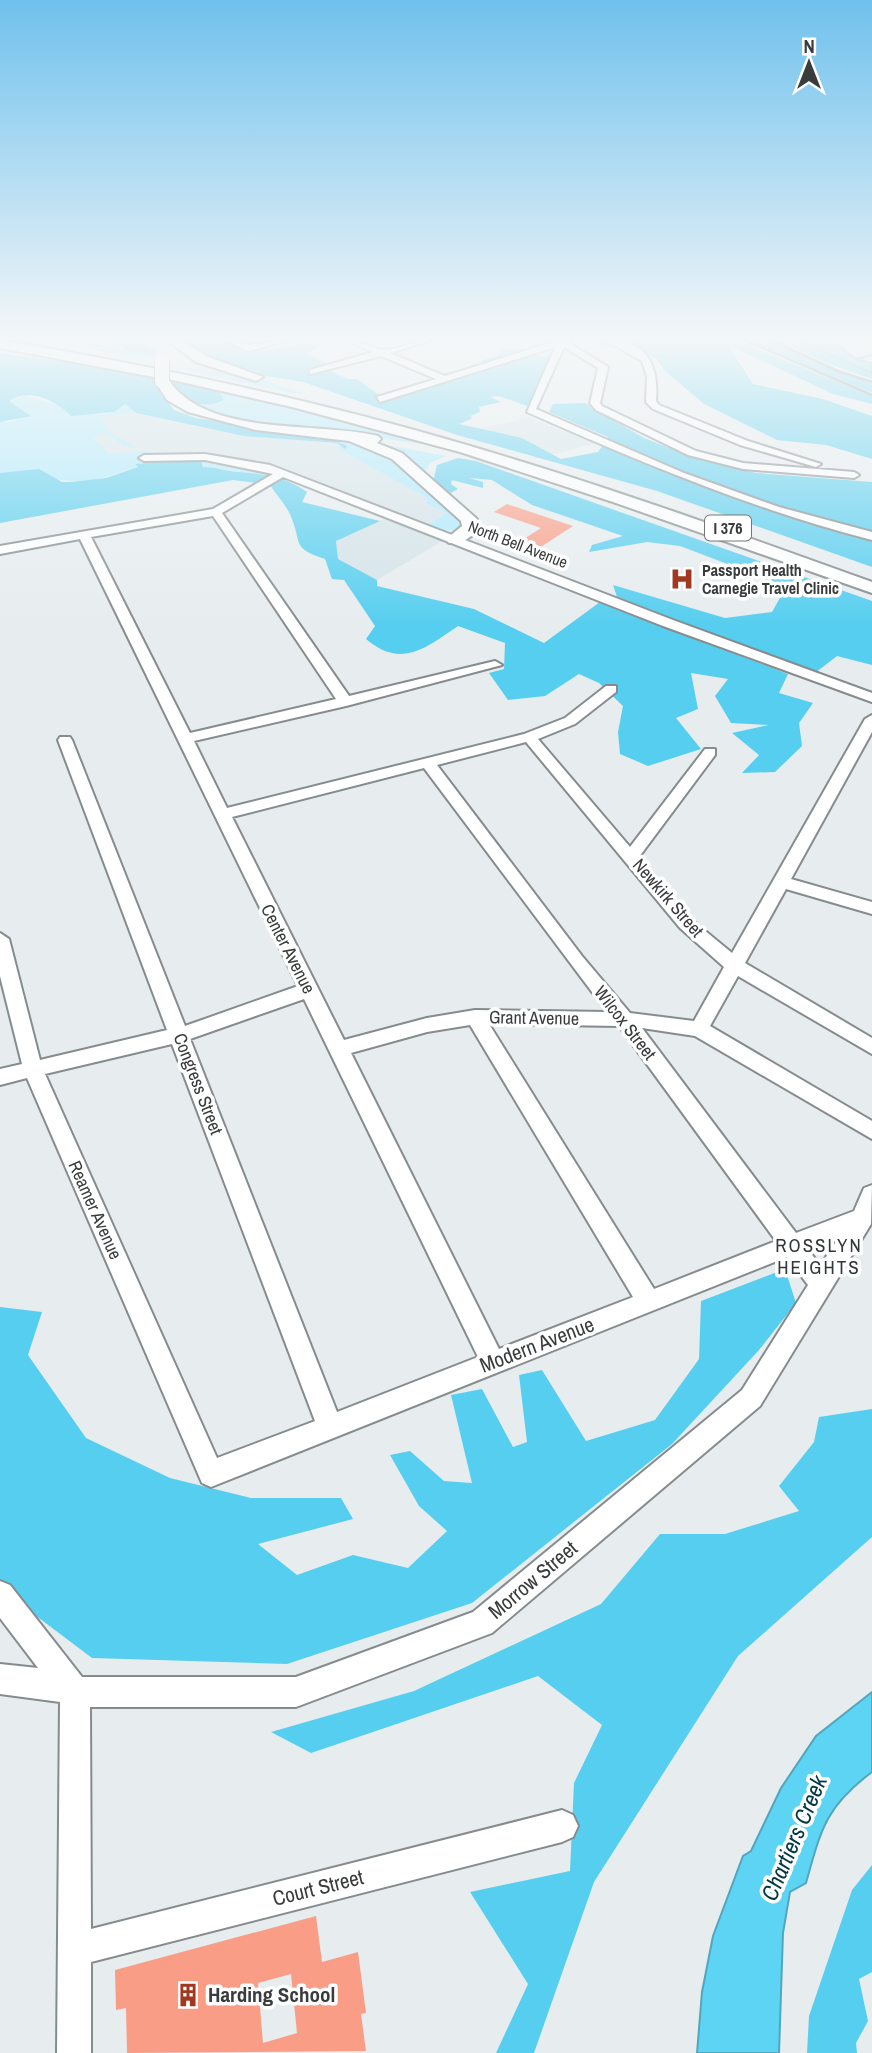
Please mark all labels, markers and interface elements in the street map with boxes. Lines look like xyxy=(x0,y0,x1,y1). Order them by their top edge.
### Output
north arrow xyxy=(774,28,844,98)
text: N xyxy=(803,33,815,59)
street label: North Bell Avenue xyxy=(465,515,571,573)
road number: I 376 xyxy=(705,516,751,540)
place label: Passport Health Carnegie Travel Clinic xyxy=(702,559,839,599)
hospital icon: Passport Health Carnegie Travel Clinic xyxy=(668,565,696,593)
street label: Newkirk Street xyxy=(627,853,710,942)
street label: Center Avenue xyxy=(255,900,322,998)
street label: Wilcox Street xyxy=(589,980,662,1065)
street label: Grant Avenue xyxy=(489,1004,579,1031)
street label: Congress Street xyxy=(168,1030,229,1138)
street label: Reamer Avenue xyxy=(63,1156,128,1263)
district label: ROSSLYN HEIGHTS xyxy=(775,1232,863,1280)
street label: Modern Avenue xyxy=(475,1309,598,1380)
street label: Morrow Street xyxy=(482,1534,584,1625)
water label: Chartiers Creek xyxy=(753,1769,834,1905)
street label: Court Street xyxy=(269,1862,367,1913)
place label: Harding School xyxy=(208,1980,335,2009)
building icon: Harding School xyxy=(174,1981,202,2009)

